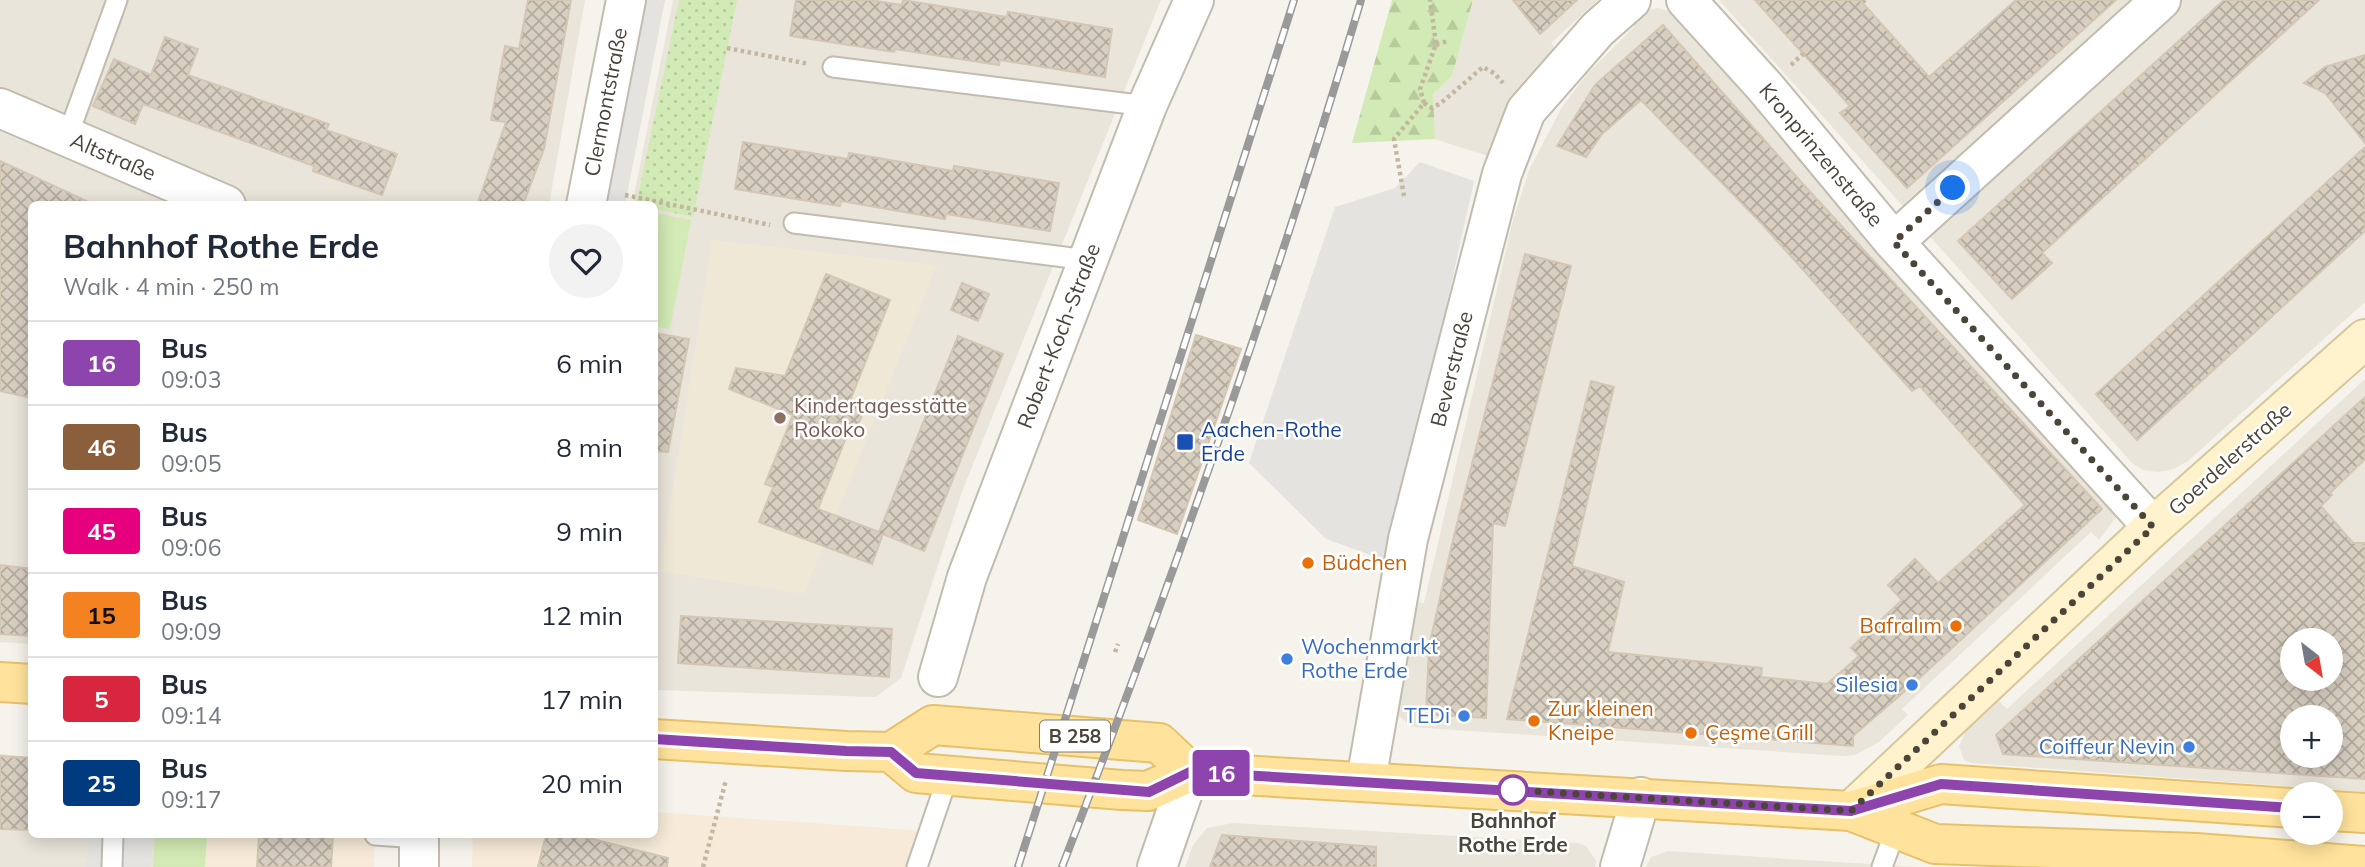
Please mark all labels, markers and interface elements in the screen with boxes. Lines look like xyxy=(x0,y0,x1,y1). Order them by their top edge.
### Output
street label: Clermontstraße xyxy=(578,25,632,178)
street label: Kronprinzenstraße xyxy=(1754,77,1889,231)
street label: Altstraße xyxy=(67,126,160,186)
your location xyxy=(1935,170,1970,205)
button: heart xyxy=(549,224,623,298)
text: Bahnhof Rothe Erde xyxy=(63,225,379,266)
street label: Robert-Koch-Straße xyxy=(1011,239,1105,432)
text: Walk · 4 min · 250 m xyxy=(63,272,280,301)
street label: Beverstraße xyxy=(1424,308,1478,429)
text: Bus xyxy=(161,332,207,365)
text: 6 min xyxy=(556,347,623,380)
text: 16 xyxy=(87,348,116,378)
text: 09:03 xyxy=(161,365,221,394)
place label: Kindertagesstätte Rokoko xyxy=(794,392,967,442)
street label: Goerdelerstraße xyxy=(2162,396,2296,520)
marker: Kindertagesstätte Rokoko xyxy=(772,410,788,426)
text: Bus xyxy=(161,416,207,449)
place label: Aachen-Rothe Erde xyxy=(1201,416,1342,466)
text: 8 min xyxy=(556,431,623,464)
text: 46 xyxy=(87,432,116,462)
marker: Aachen-Rothe Erde xyxy=(1175,432,1195,452)
text: 09:05 xyxy=(161,449,221,478)
text: Bus xyxy=(161,500,207,533)
text: 9 min xyxy=(556,515,623,548)
text: 45 xyxy=(87,516,116,546)
text: 09:06 xyxy=(161,533,221,562)
place label: Büdchen xyxy=(1322,549,1407,575)
marker: Büdchen xyxy=(1300,555,1316,571)
text: Bus xyxy=(161,584,207,617)
text: 12 min xyxy=(541,599,623,632)
text: 15 xyxy=(87,600,116,630)
place label: Bafralım xyxy=(1859,612,1942,638)
text: 09:09 xyxy=(161,617,221,646)
marker: Bafralım xyxy=(1948,618,1964,634)
north arrow xyxy=(2280,628,2343,691)
map controls xyxy=(2280,628,2343,845)
place label: Wochenmarkt Rothe Erde xyxy=(1301,633,1438,683)
marker: Wochenmarkt Rothe Erde xyxy=(1279,651,1295,667)
text: Bus xyxy=(161,668,207,701)
place label: Silesia xyxy=(1835,671,1898,697)
marker: Silesia xyxy=(1904,677,1920,693)
text: 17 min xyxy=(541,683,623,716)
text: 5 xyxy=(94,684,109,714)
place label: Zur kleinen Kneipe xyxy=(1548,695,1654,745)
text: 09:14 xyxy=(161,701,221,730)
place label: TEDi xyxy=(1404,702,1450,728)
button: + xyxy=(2280,705,2343,768)
marker: TEDi xyxy=(1456,708,1472,724)
marker: Zur kleinen Kneipe xyxy=(1526,713,1542,729)
place label: Çeşme Grill xyxy=(1705,719,1814,745)
road number: B 258 xyxy=(1040,720,1110,751)
marker: Çeşme Grill xyxy=(1683,725,1699,741)
place label: Coiffeur Nevin xyxy=(2039,733,2175,759)
marker: Coiffeur Nevin xyxy=(2181,739,2197,755)
line badge: 16 xyxy=(1190,750,1252,796)
text: Bus xyxy=(161,752,207,785)
text: 16 xyxy=(1207,758,1235,788)
text: 20 min xyxy=(541,767,623,800)
text: 25 xyxy=(87,768,116,798)
marker: Bahnhof Rothe Erde xyxy=(1498,775,1528,805)
button: − xyxy=(2280,782,2343,845)
text: 09:17 xyxy=(161,785,221,814)
place label: Bahnhof Rothe Erde xyxy=(1458,807,1568,857)

